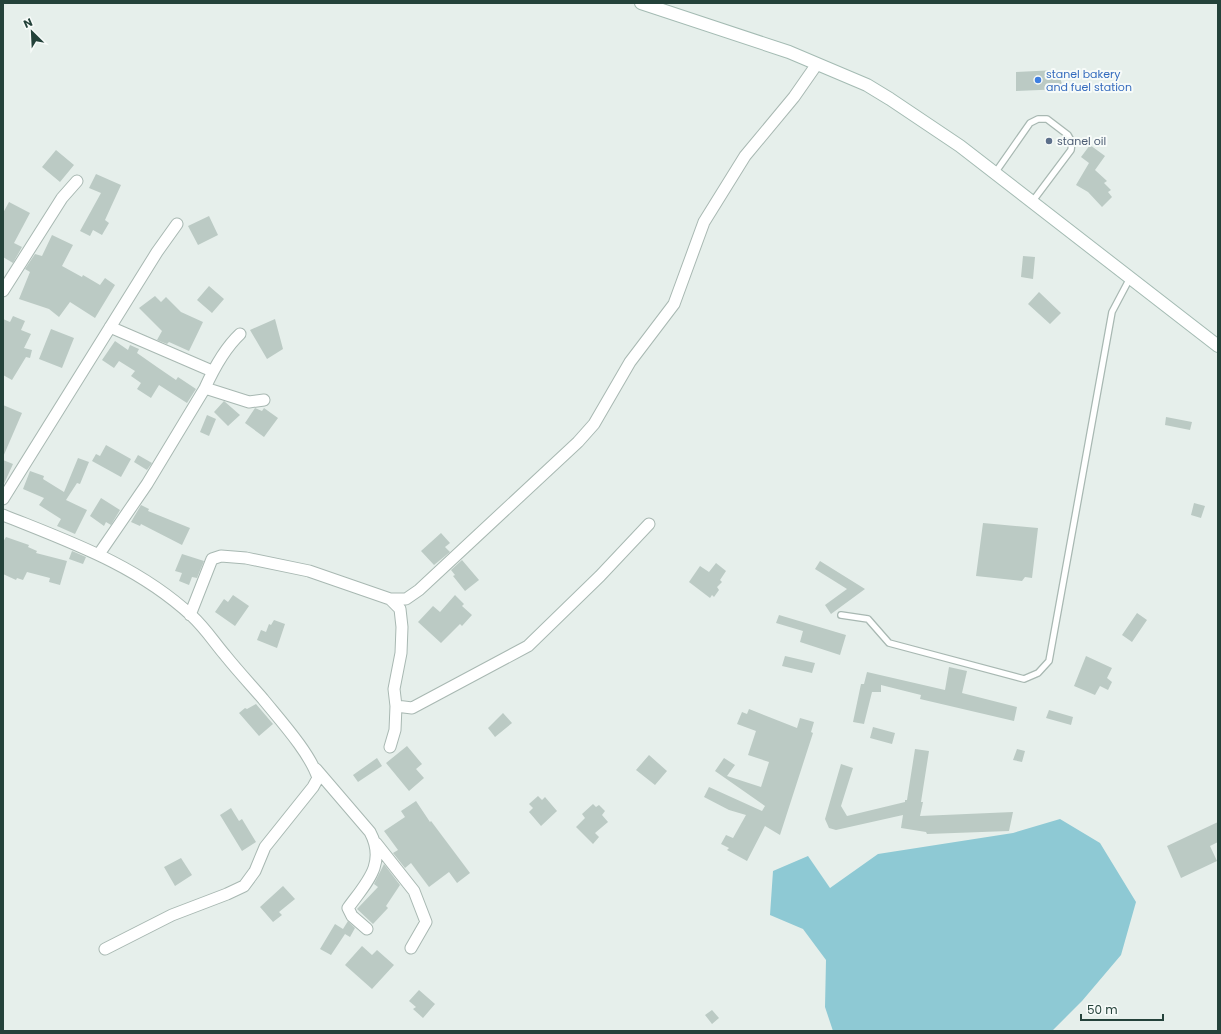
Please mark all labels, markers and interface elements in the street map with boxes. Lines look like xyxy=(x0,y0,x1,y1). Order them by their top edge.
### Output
north arrow xyxy=(12,12,52,52)
text: N xyxy=(21,14,35,32)
place label: stanel bakery and fuel station xyxy=(1046,66,1132,95)
marker: stanel bakery and fuel station xyxy=(1033,75,1043,85)
place label: stanel oil xyxy=(1057,133,1106,149)
marker: stanel oil xyxy=(1044,136,1054,146)
scale bar xyxy=(1081,996,1163,1022)
text: 50 m xyxy=(1087,1001,1118,1018)

